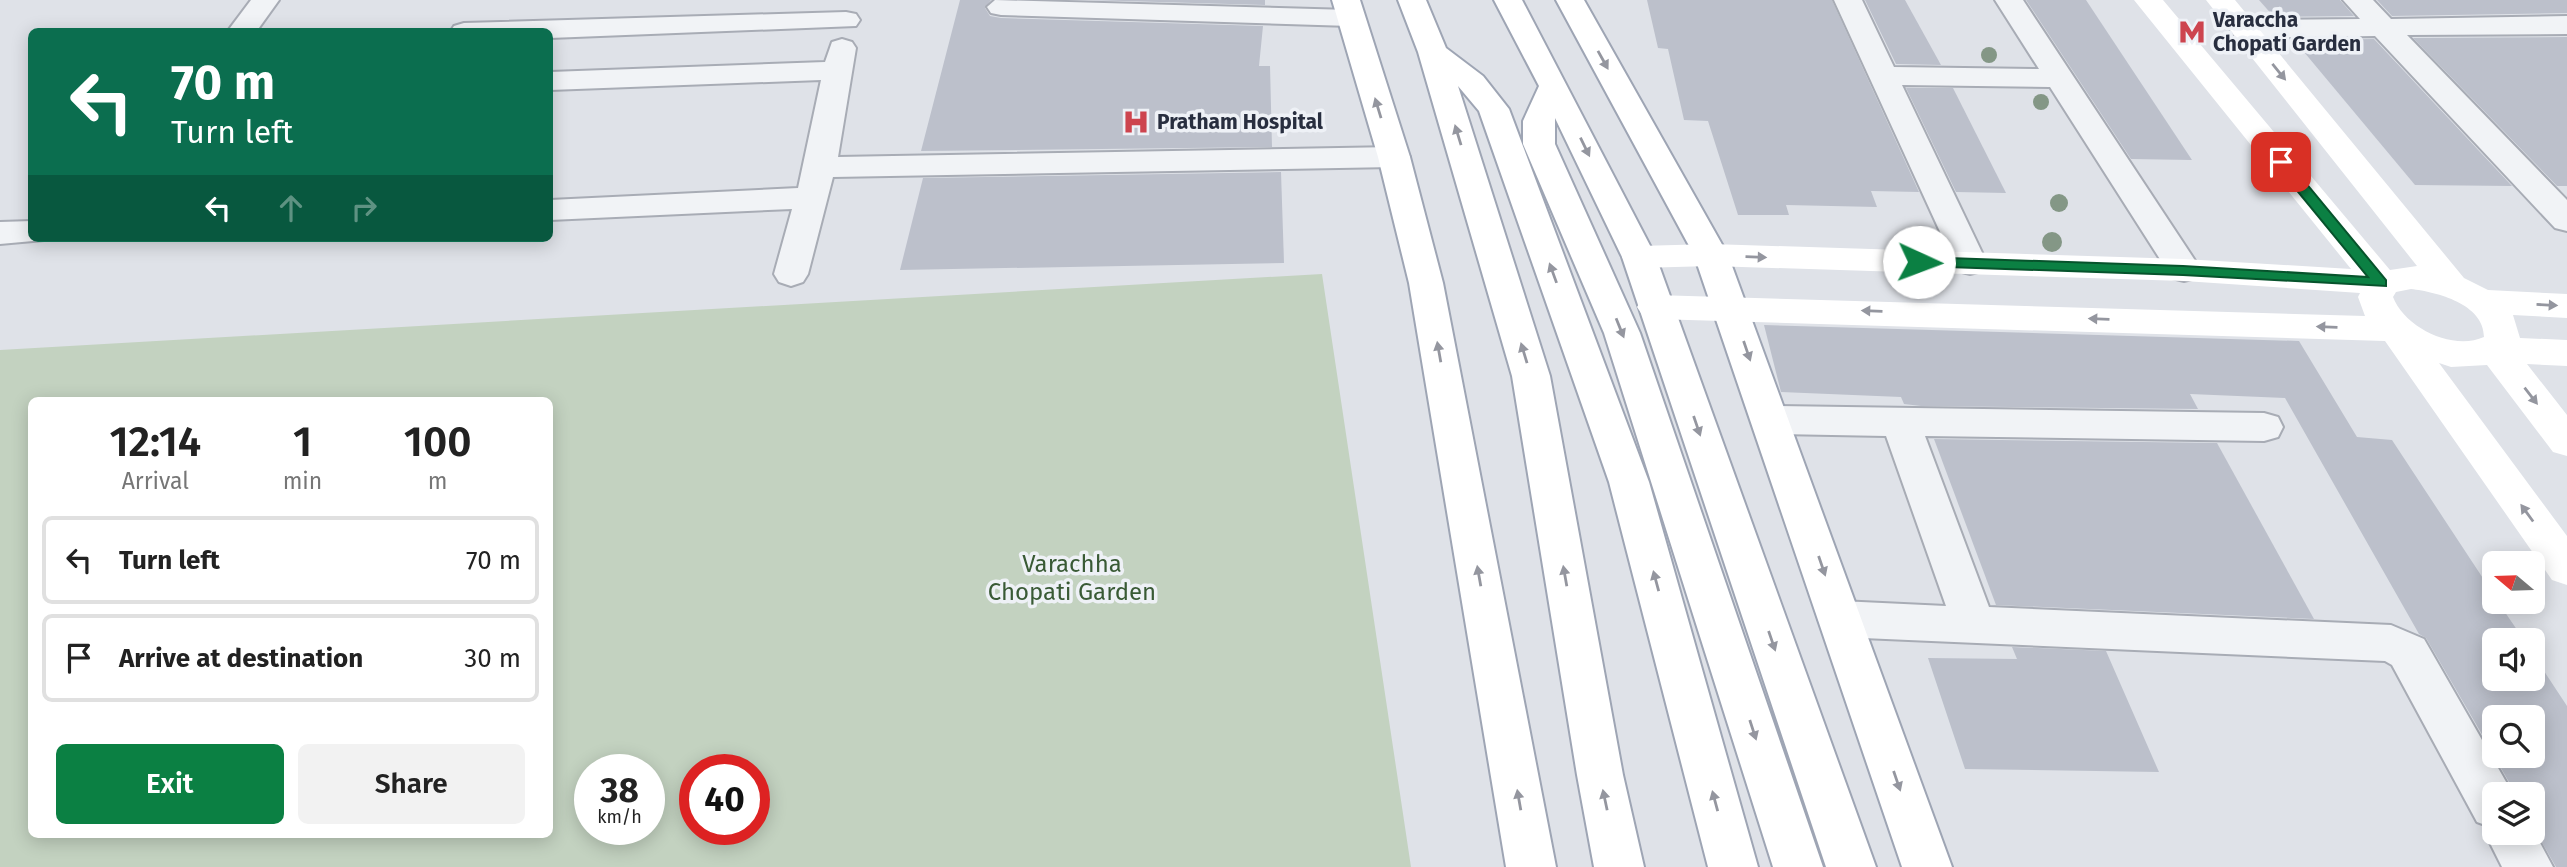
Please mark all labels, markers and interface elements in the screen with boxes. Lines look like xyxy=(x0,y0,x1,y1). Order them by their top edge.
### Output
place label: Varaccha Chopati Garden xyxy=(2212,7,2361,57)
metro station icon: Varaccha Chopati Garden xyxy=(2177,17,2207,47)
one-way arrow xyxy=(1597,50,1609,70)
text: 70 m xyxy=(171,53,275,112)
icon: left xyxy=(56,56,147,147)
one-way arrow xyxy=(2271,63,2286,81)
one-way arrow xyxy=(1373,97,1383,118)
hospital icon: Pratham Hospital xyxy=(1121,107,1151,137)
place label: Pratham Hospital xyxy=(1157,109,1324,135)
text: Turn left xyxy=(171,113,293,151)
one-way arrow xyxy=(1452,124,1463,145)
pin xyxy=(2251,132,2311,192)
one-way arrow xyxy=(1579,137,1590,157)
icon: arrive xyxy=(2262,143,2300,181)
icon: left xyxy=(199,189,237,227)
icon: ahead xyxy=(272,189,310,227)
icon: right xyxy=(345,189,383,227)
position arrow xyxy=(1882,225,1956,299)
one-way arrow xyxy=(1745,251,1767,262)
one-way arrow xyxy=(1548,262,1559,283)
one-way arrow xyxy=(2537,299,2559,310)
one-way arrow xyxy=(1861,306,1883,317)
one-way arrow xyxy=(2088,313,2110,325)
one-way arrow xyxy=(1614,318,1625,339)
one-way arrow xyxy=(2316,321,2338,332)
one-way arrow xyxy=(1433,341,1444,363)
one-way arrow xyxy=(1742,341,1753,362)
one-way arrow xyxy=(1518,342,1528,363)
one-way arrow xyxy=(2524,386,2539,404)
one-way arrow xyxy=(1692,416,1703,437)
text: 12:14 xyxy=(109,417,201,467)
text: 1 xyxy=(293,417,312,467)
text: 100 xyxy=(404,417,472,467)
text: Arrival xyxy=(122,467,189,495)
text: min xyxy=(283,467,322,495)
text: m xyxy=(428,467,448,495)
one-way arrow xyxy=(2520,503,2534,522)
icon: left xyxy=(60,541,98,579)
text: Turn left xyxy=(119,545,220,576)
text: 70 m xyxy=(466,545,521,576)
park label: Varachha Chopati Garden xyxy=(988,550,1156,606)
north arrow xyxy=(2482,551,2544,614)
map controls xyxy=(2482,551,2545,845)
one-way arrow xyxy=(1817,555,1828,576)
one-way arrow xyxy=(1473,565,1484,587)
one-way arrow xyxy=(1559,565,1570,587)
one-way arrow xyxy=(1650,570,1661,592)
button: sound xyxy=(2482,628,2545,691)
one-way arrow xyxy=(1767,630,1778,651)
icon: arrive xyxy=(60,639,98,677)
text: Arrive at destination xyxy=(119,643,363,674)
text: 30 m xyxy=(464,643,521,674)
button: search xyxy=(2482,705,2545,768)
one-way arrow xyxy=(1748,720,1759,741)
button: Exit xyxy=(56,744,284,824)
button: Share xyxy=(298,744,525,824)
speed limit sign: 40 xyxy=(679,754,770,845)
text: 38 xyxy=(600,769,639,811)
one-way arrow xyxy=(1892,770,1903,791)
button: layers xyxy=(2482,782,2545,845)
one-way arrow xyxy=(1513,789,1524,811)
one-way arrow xyxy=(1599,789,1610,811)
one-way arrow xyxy=(1710,790,1720,811)
text: km/h xyxy=(597,806,642,828)

